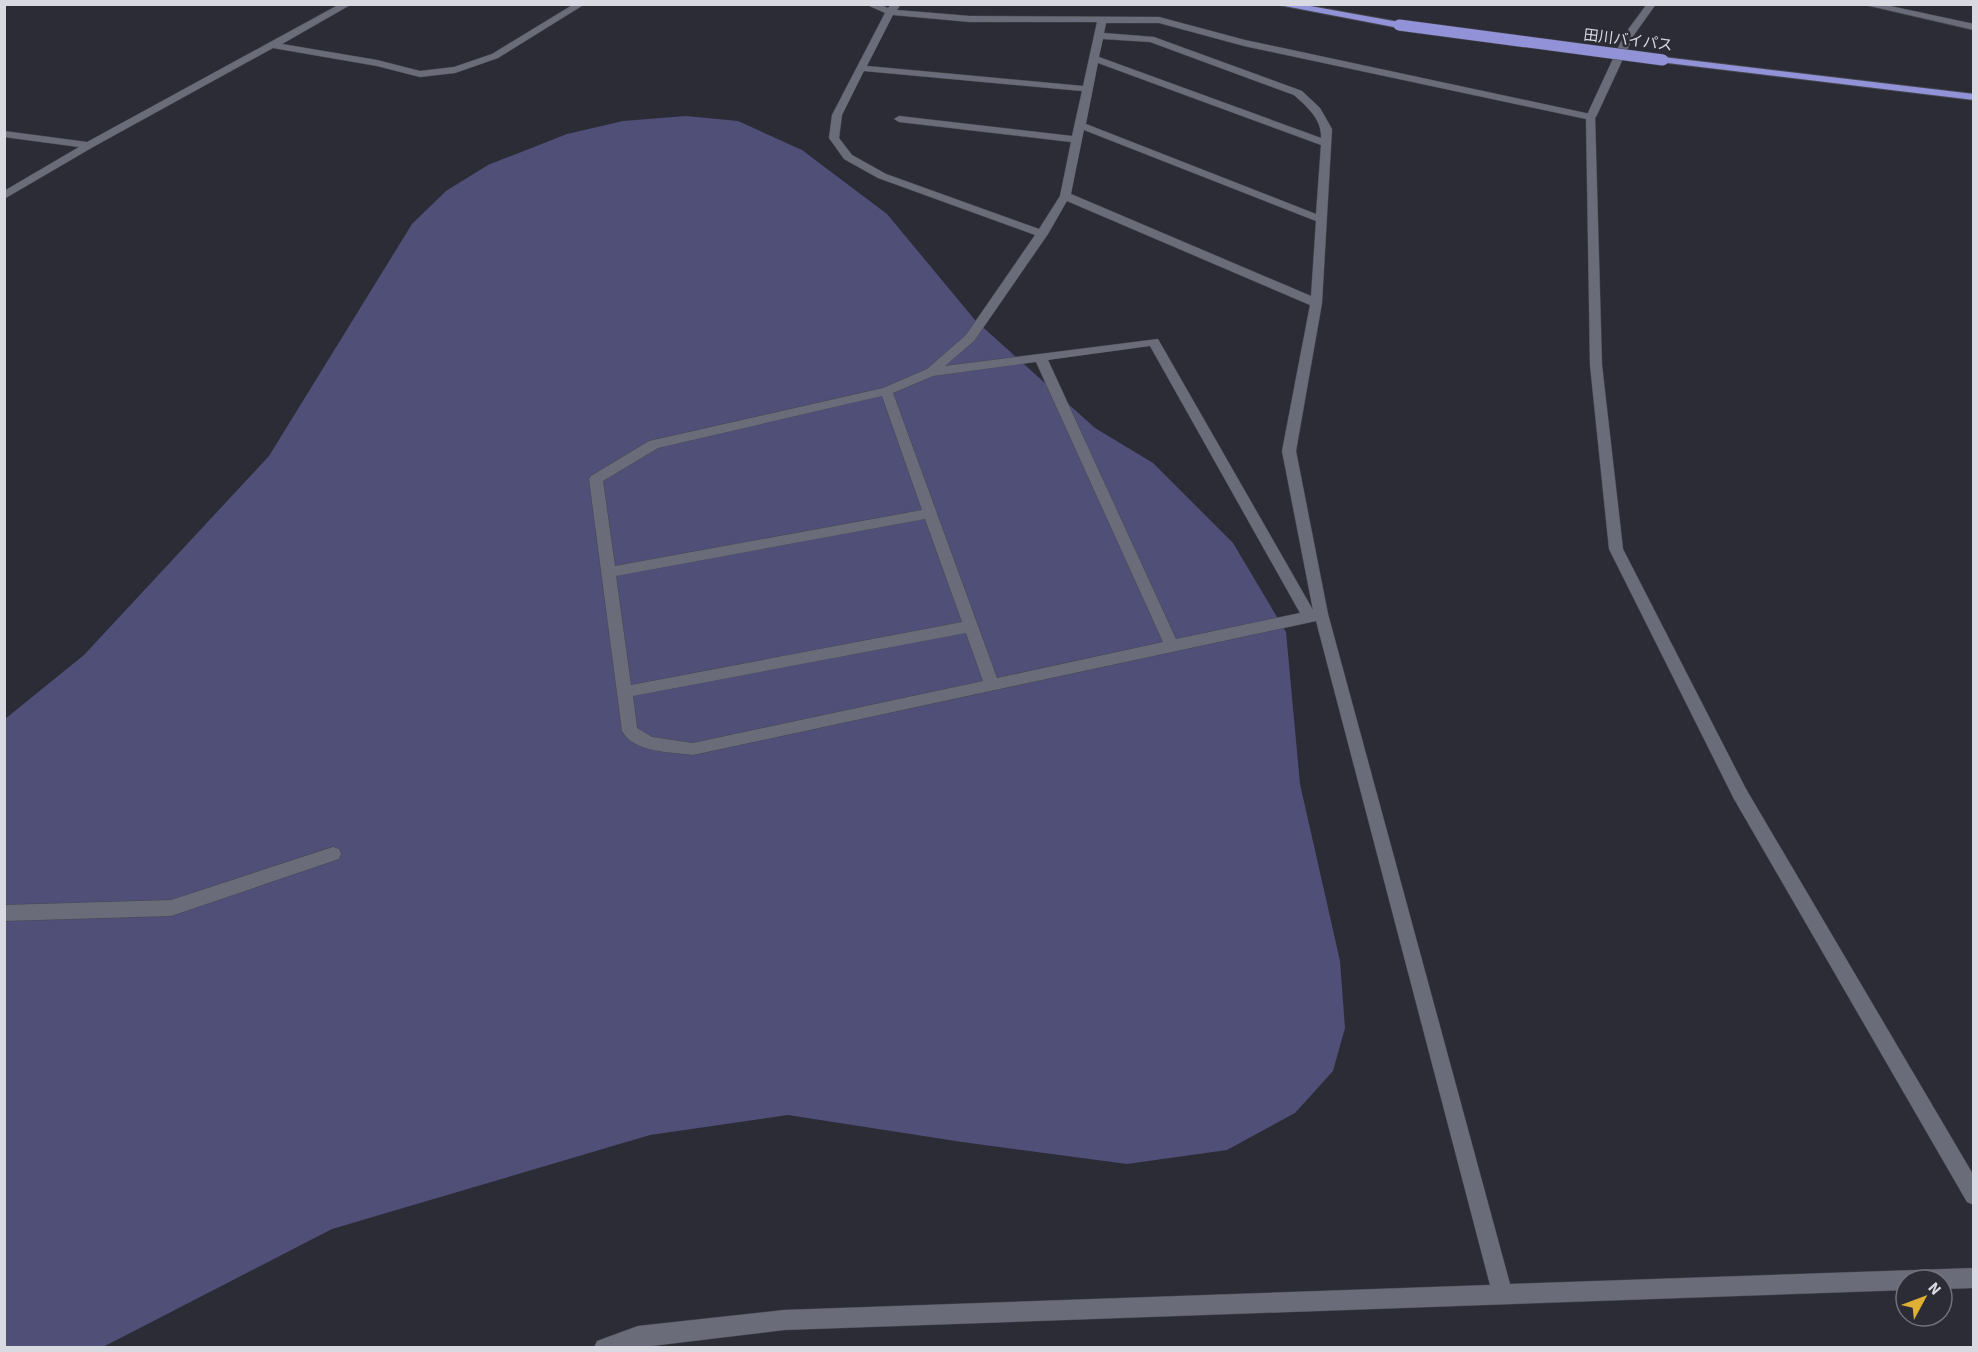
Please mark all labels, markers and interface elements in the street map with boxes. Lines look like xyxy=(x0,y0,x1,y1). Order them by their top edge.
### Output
street label: 田川バイパス xyxy=(1582,25,1674,56)
north arrow xyxy=(1894,1268,1954,1328)
text: N xyxy=(1923,1278,1946,1300)

